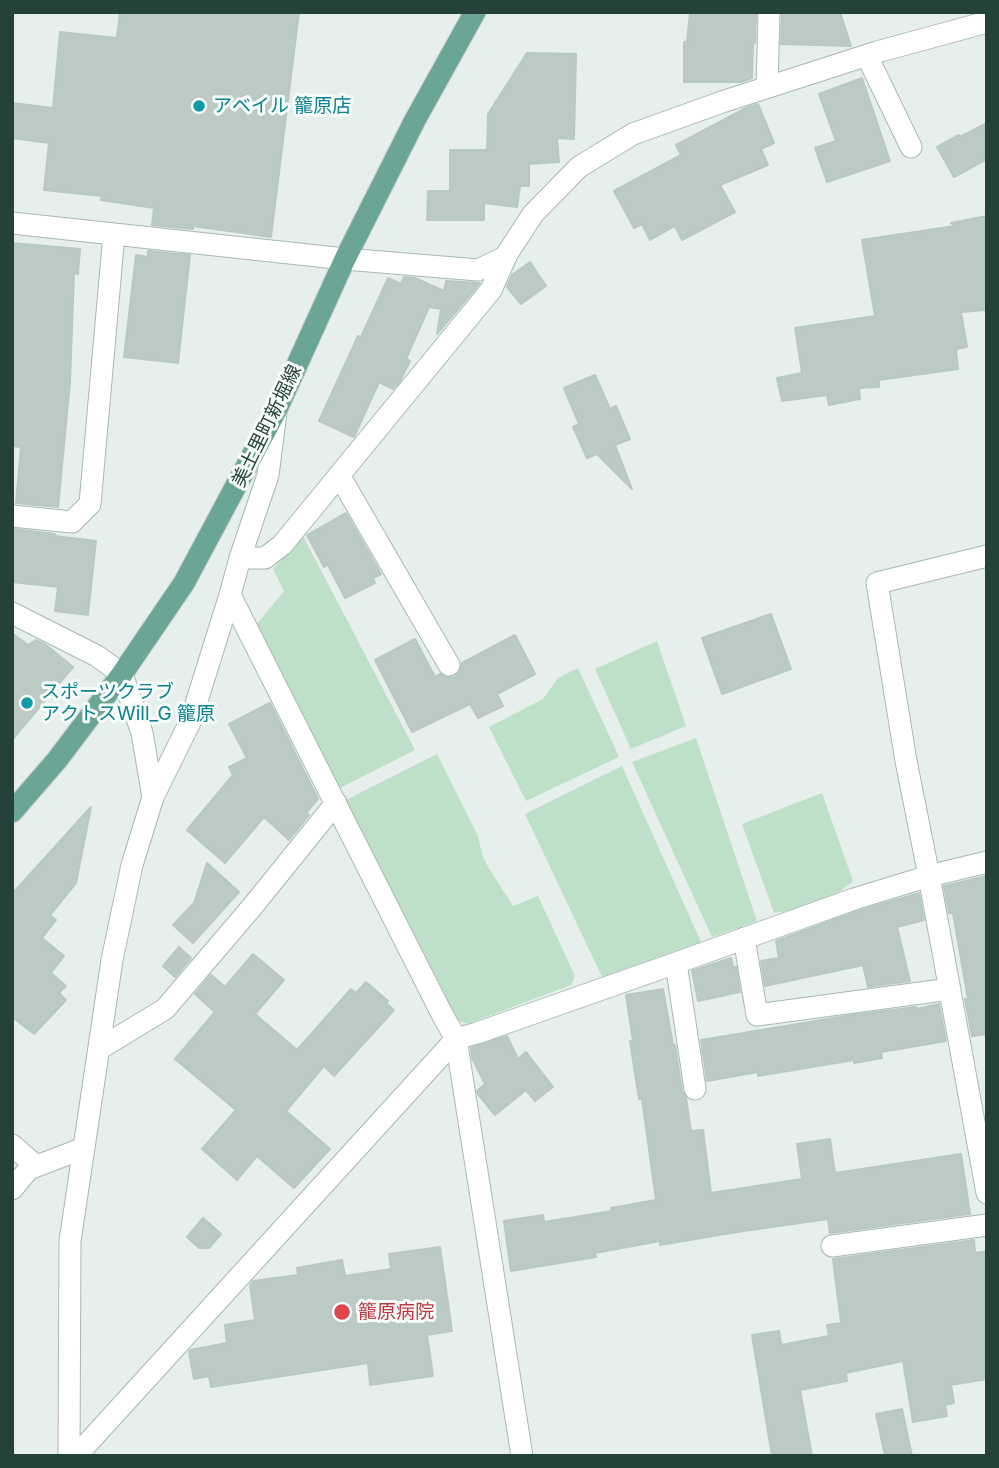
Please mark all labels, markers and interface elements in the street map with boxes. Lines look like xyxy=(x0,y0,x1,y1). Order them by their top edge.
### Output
place label: アベイル 籠原店 xyxy=(213,95,351,117)
marker: アベイル 籠原店 xyxy=(191,98,207,114)
street label: 美土里町新堀線 xyxy=(228,361,306,491)
place label: スポーツクラブ アクトスWill_G 籠原 xyxy=(41,681,215,725)
marker: スポーツクラブ アクトスWill_G 籠原 xyxy=(19,695,35,711)
place label: 籠原病院 xyxy=(358,1301,434,1323)
marker: 籠原病院 xyxy=(332,1302,352,1322)

